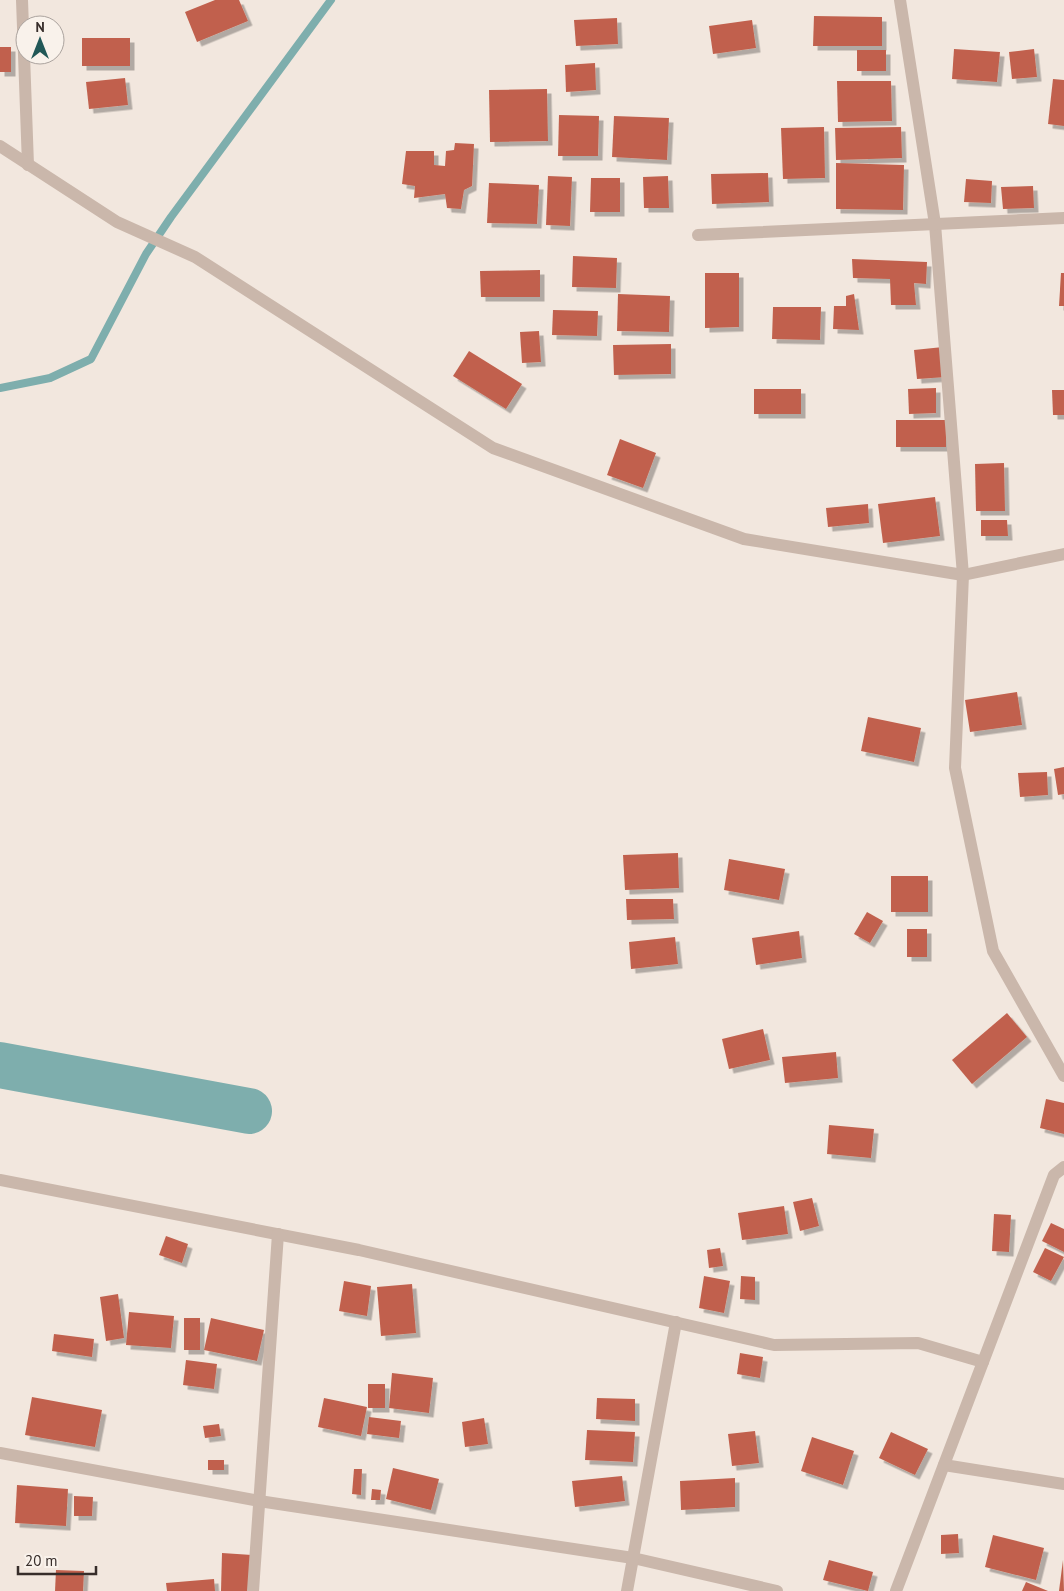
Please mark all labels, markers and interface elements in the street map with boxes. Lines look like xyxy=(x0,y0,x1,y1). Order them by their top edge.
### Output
north arrow xyxy=(15,15,65,65)
text: N xyxy=(35,18,45,36)
scale bar xyxy=(18,1544,95,1576)
text: 20 m xyxy=(25,1551,58,1570)

